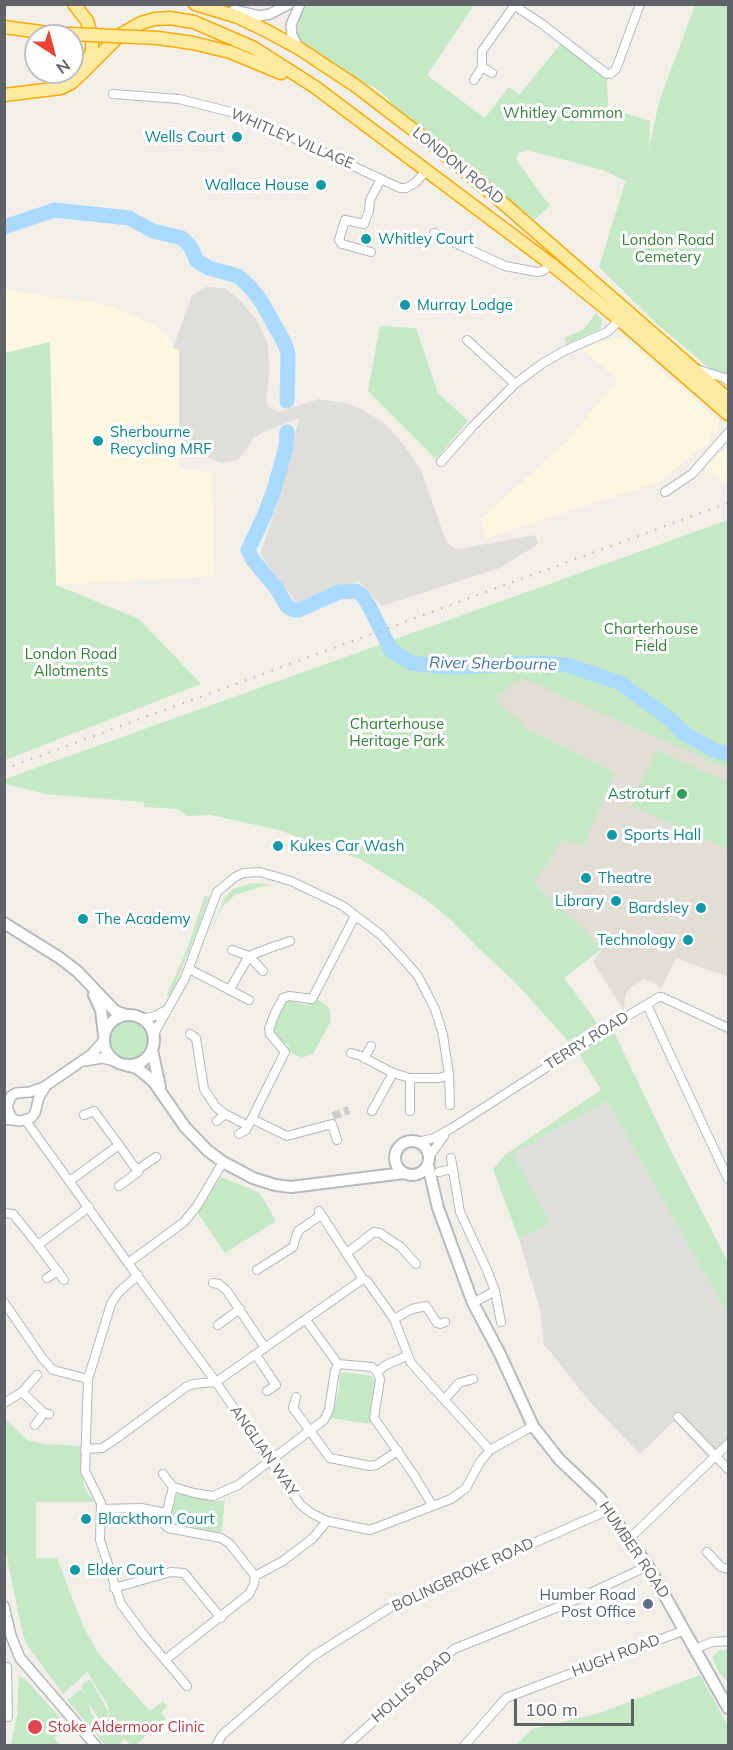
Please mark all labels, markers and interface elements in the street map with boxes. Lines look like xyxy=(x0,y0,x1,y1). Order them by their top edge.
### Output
north arrow xyxy=(24,24,84,84)
text: N xyxy=(53,55,74,79)
park label: Whitley Common xyxy=(503,104,623,122)
street label: WHITLEY VILLAGE xyxy=(228,105,356,173)
street label: LONDON ROAD xyxy=(409,124,507,208)
place label: Wells Court xyxy=(145,128,225,146)
marker: Wells Court xyxy=(230,130,244,144)
place label: Wallace House xyxy=(204,176,309,194)
marker: Wallace House xyxy=(314,178,328,192)
place label: Whitley Court xyxy=(378,230,474,248)
park label: London Road Cemetery xyxy=(622,231,714,266)
marker: Whitley Court xyxy=(359,232,373,246)
place label: Murray Lodge xyxy=(417,296,513,314)
marker: Murray Lodge xyxy=(398,298,412,312)
place label: Sherbourne Recycling MRF xyxy=(110,423,212,458)
marker: Sherbourne Recycling MRF xyxy=(91,434,105,448)
park label: Charterhouse Field xyxy=(604,620,698,655)
park label: London Road Allotments xyxy=(25,645,117,680)
water label: River Sherbourne xyxy=(429,653,557,675)
park label: Charterhouse Heritage Park xyxy=(349,715,445,750)
place label: Astroturf xyxy=(608,785,670,803)
marker: Astroturf xyxy=(675,787,689,801)
place label: Sports Hall xyxy=(624,826,701,844)
marker: Sports Hall xyxy=(605,828,619,842)
place label: Kukes Car Wash xyxy=(290,837,404,855)
marker: Kukes Car Wash xyxy=(271,839,285,853)
place label: Theatre xyxy=(598,869,652,887)
marker: Theatre xyxy=(579,871,593,885)
place label: Library xyxy=(555,892,604,910)
marker: Library xyxy=(609,894,623,908)
place label: Bardsley xyxy=(628,899,689,917)
marker: Bardsley xyxy=(694,901,708,915)
place label: The Academy xyxy=(95,910,190,928)
marker: The Academy xyxy=(76,912,90,926)
place label: Technology xyxy=(597,931,676,949)
marker: Technology xyxy=(681,933,695,947)
street label: TERRY ROAD xyxy=(542,1008,632,1074)
street label: ANGLIAN WAY xyxy=(226,1402,302,1500)
street label: HUMBER ROAD xyxy=(595,1498,673,1602)
place label: Blackthorn Court xyxy=(98,1510,215,1528)
marker: Blackthorn Court xyxy=(79,1512,93,1526)
street label: BOLINGBROKE ROAD xyxy=(389,1534,537,1616)
place label: Elder Court xyxy=(87,1561,164,1579)
marker: Elder Court xyxy=(68,1563,82,1577)
place label: Humber Road Post Office xyxy=(539,1586,636,1621)
marker: Humber Road Post Office xyxy=(641,1597,655,1611)
street label: HUGH ROAD xyxy=(569,1631,663,1681)
street label: HOLLIS ROAD xyxy=(368,1647,456,1727)
scale bar xyxy=(517,1687,637,1725)
text: 100 m xyxy=(525,1698,578,1721)
marker: Stoke Aldermoor Clinic xyxy=(26,1718,44,1736)
place label: Stoke Aldermoor Clinic xyxy=(48,1718,205,1736)

